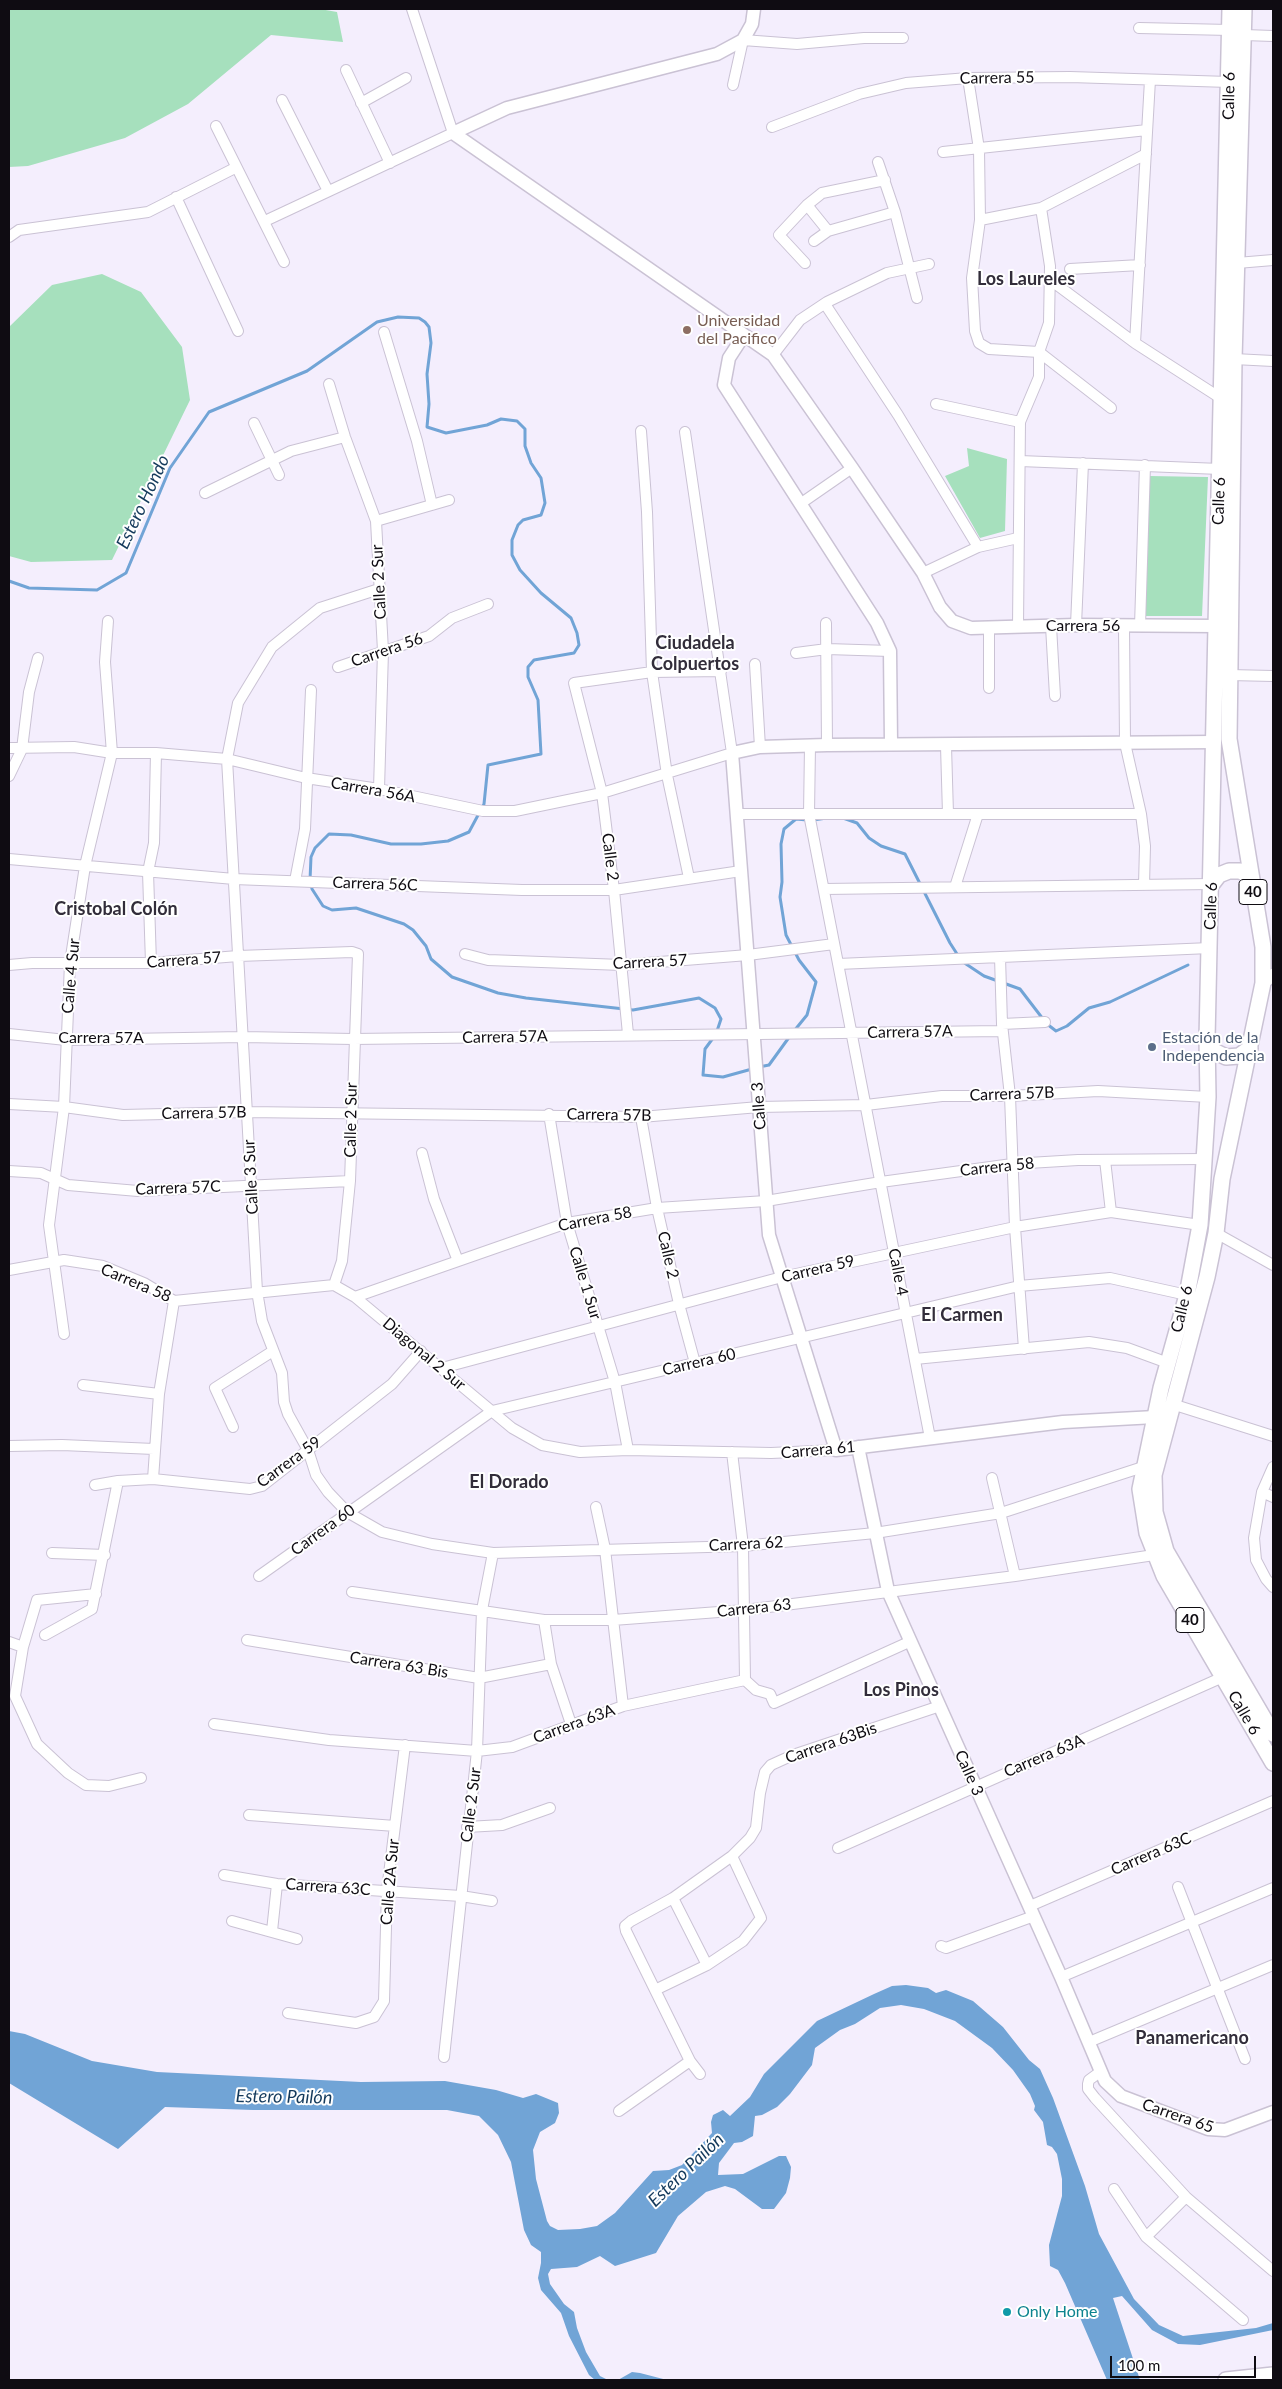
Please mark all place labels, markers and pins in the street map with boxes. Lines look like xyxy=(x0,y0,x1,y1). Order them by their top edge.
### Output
place label: Universidad del Pacifico xyxy=(697,311,780,349)
marker: Universidad del Pacifico xyxy=(681,324,693,336)
place label: Estación de la Independencia xyxy=(1162,1028,1265,1066)
marker: Estación de la Independencia xyxy=(1146,1041,1158,1053)
place label: Only Home xyxy=(1017,2302,1097,2322)
marker: Only Home xyxy=(1001,2306,1013,2318)

